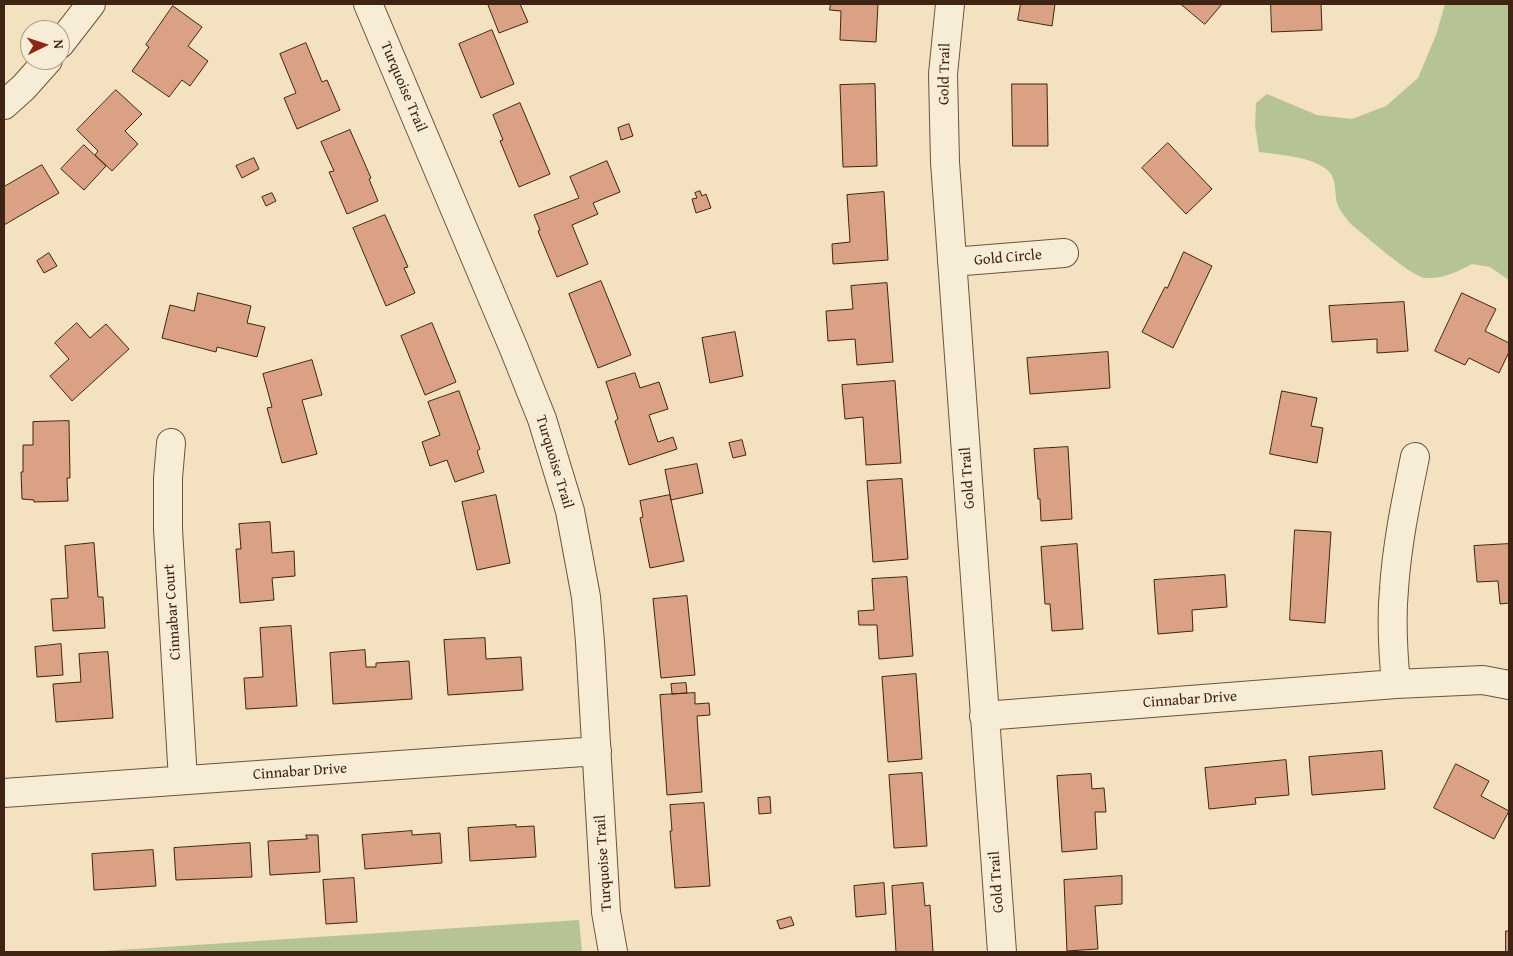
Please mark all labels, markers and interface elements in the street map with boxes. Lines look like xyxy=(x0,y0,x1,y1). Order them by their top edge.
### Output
north arrow xyxy=(20,20,70,70)
text: N xyxy=(49,39,69,49)
street label: Turquoise Trail xyxy=(376,39,430,135)
street label: Gold Trail xyxy=(935,43,955,105)
street label: Gold Circle xyxy=(973,246,1043,270)
street label: Turquoise Trail xyxy=(531,413,577,511)
street label: Gold Trail xyxy=(957,446,979,510)
street label: Cinnabar Court xyxy=(161,563,185,661)
street label: Cinnabar Drive xyxy=(1142,688,1238,712)
street label: Cinnabar Drive xyxy=(252,760,348,784)
street label: Turquoise Trail xyxy=(592,814,616,912)
street label: Gold Trail xyxy=(986,850,1008,914)

